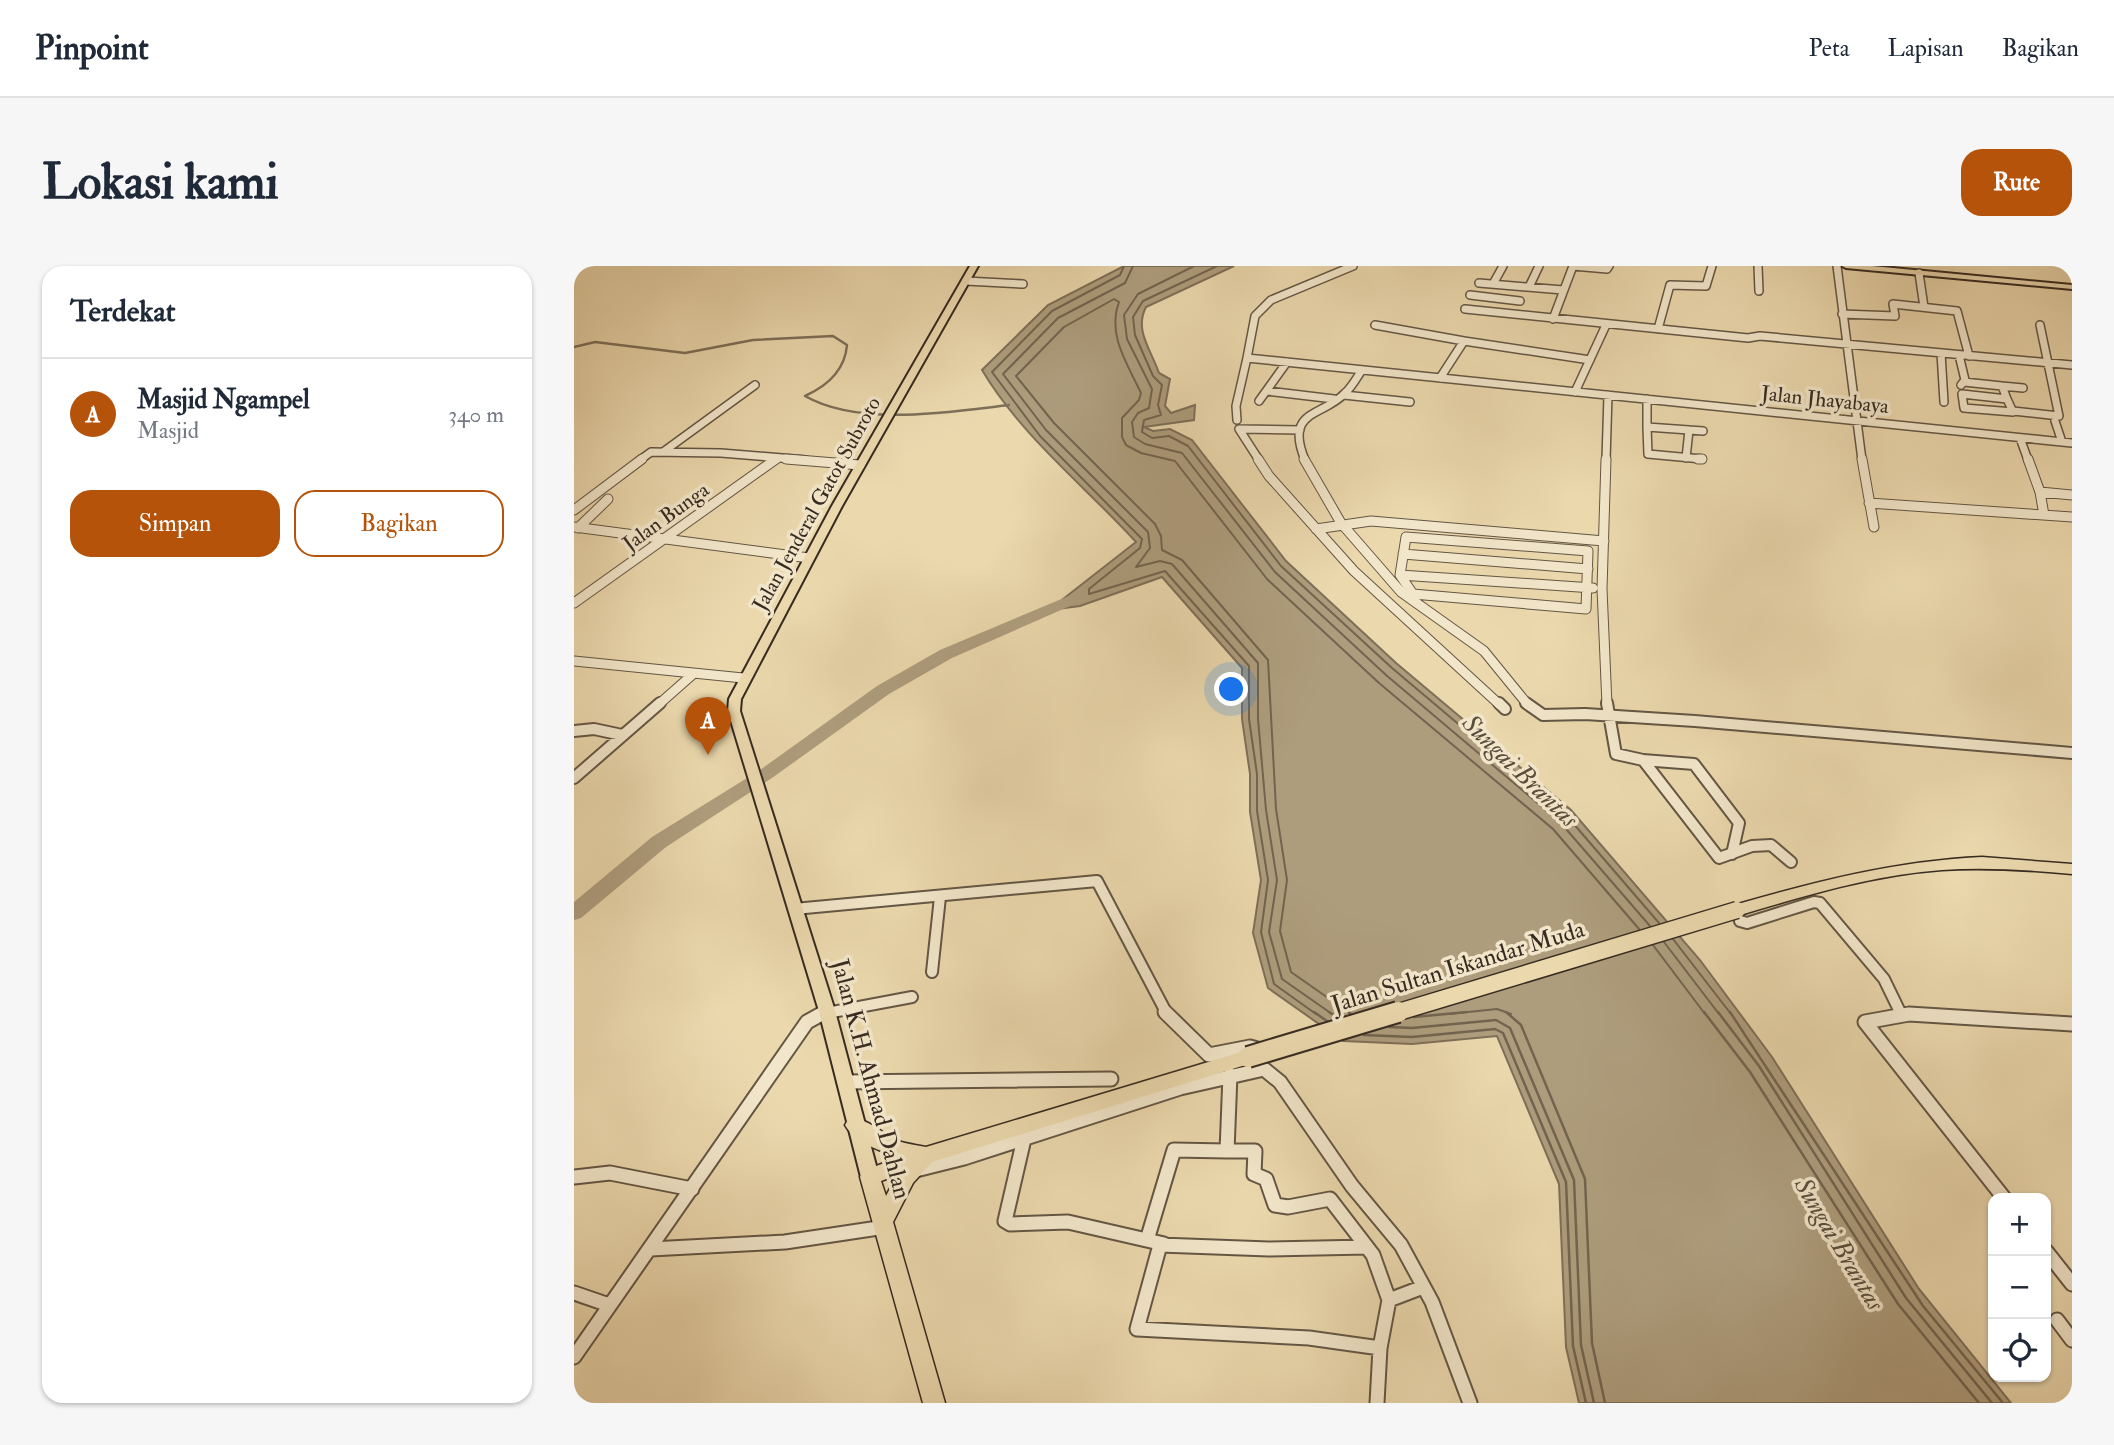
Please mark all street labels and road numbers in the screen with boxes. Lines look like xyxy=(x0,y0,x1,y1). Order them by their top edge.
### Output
street label: Jalan Jhayabaya xyxy=(1759,380,1891,420)
street label: Jalan Jenderal Gatot Subroto xyxy=(746,392,887,617)
street label: Jalan Bunga xyxy=(617,476,715,558)
street label: Jalan Sultan Iskandar Muda xyxy=(1327,913,1589,1021)
street label: Jalan K.H. Ahmad Dahlan xyxy=(824,955,918,1203)

